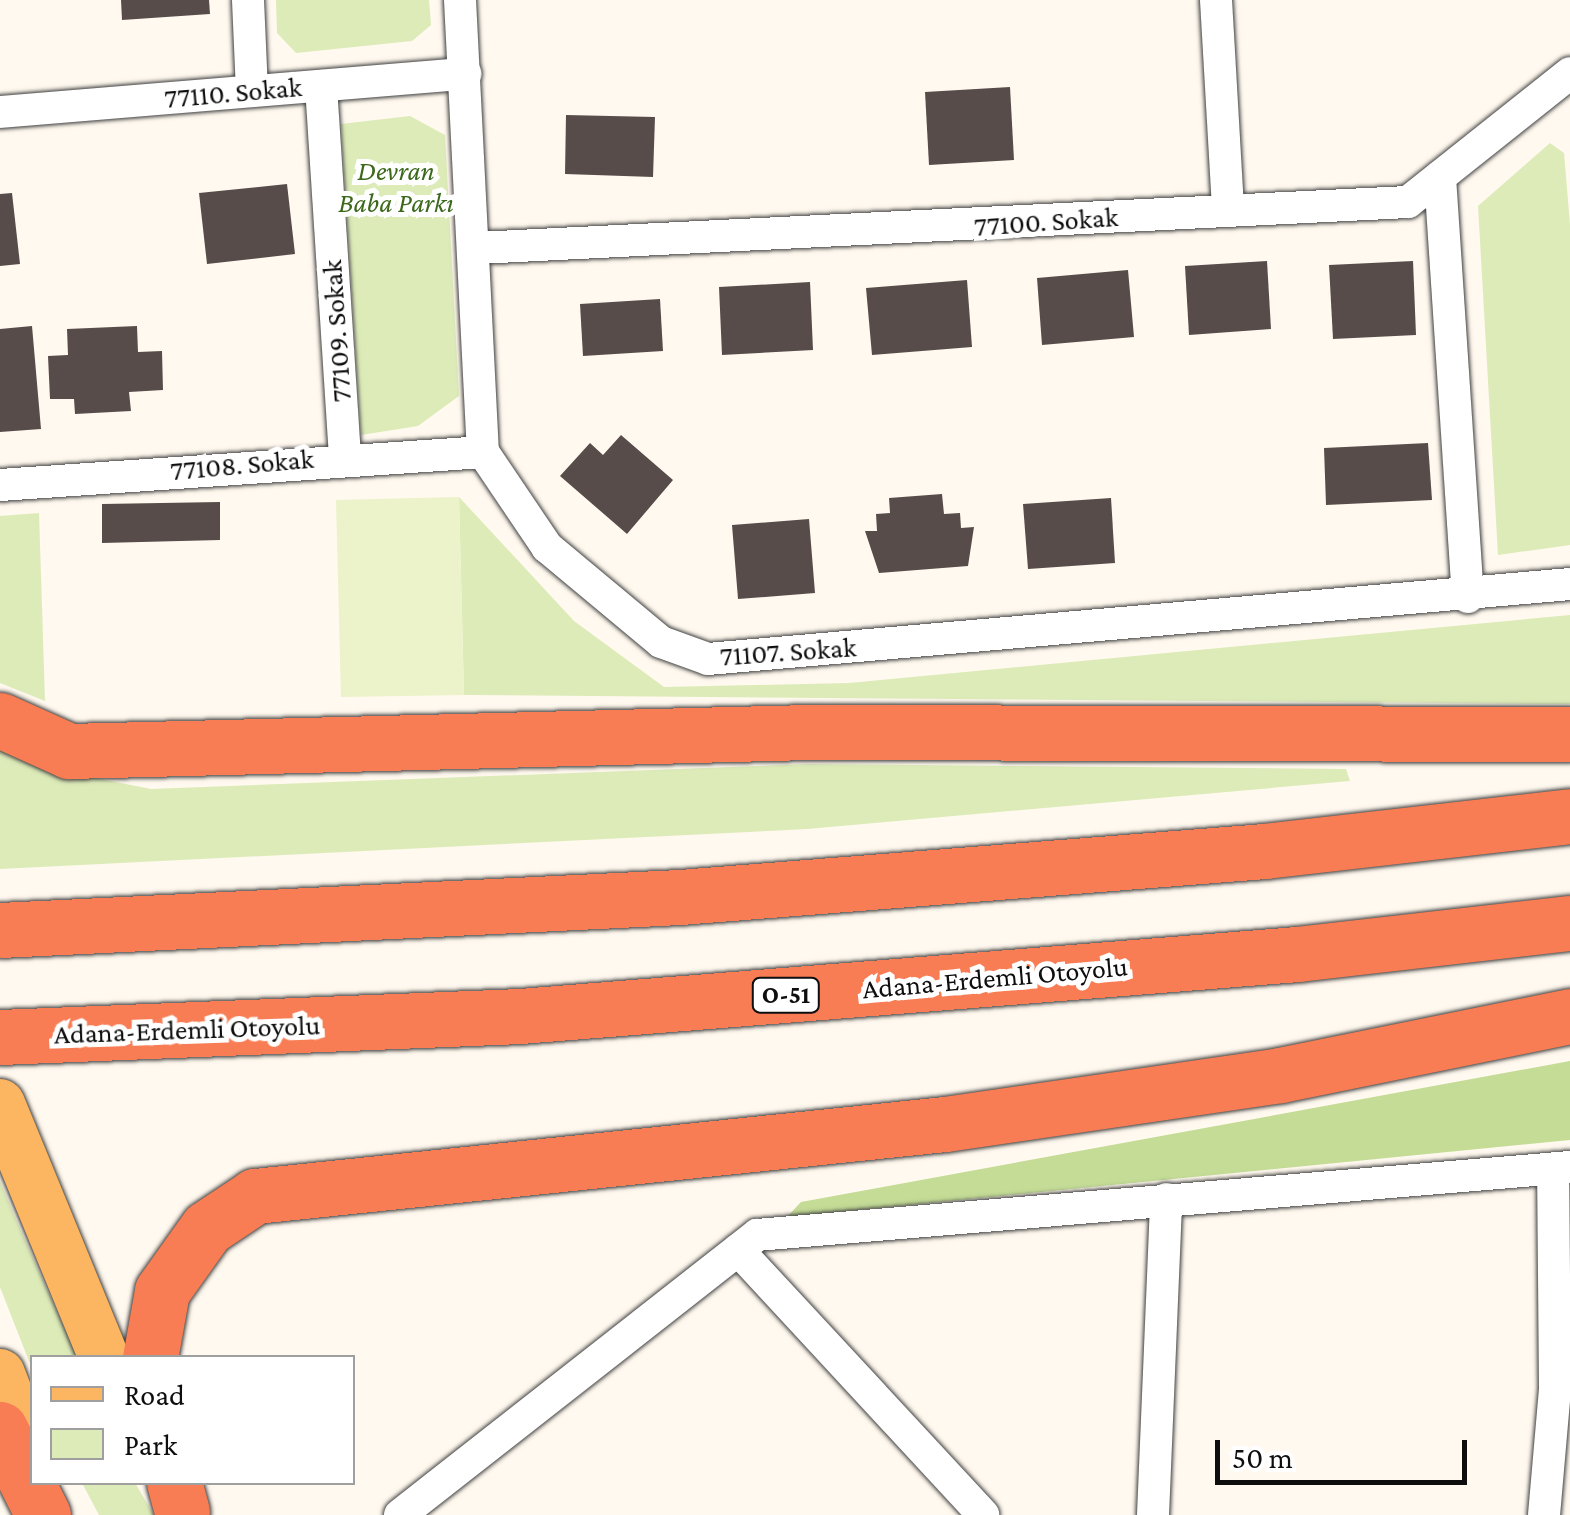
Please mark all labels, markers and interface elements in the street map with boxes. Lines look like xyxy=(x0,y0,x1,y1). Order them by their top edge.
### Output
street label: 77110. Sokak xyxy=(163,70,303,116)
park label: Devran Baba Parkı xyxy=(338,154,454,220)
street label: 77100. Sokak xyxy=(973,200,1119,244)
street label: 77109. Sokak xyxy=(315,259,359,403)
street label: 77108. Sokak xyxy=(169,442,315,488)
street label: 71107. Sokak xyxy=(719,630,857,674)
street label: Adana-Erdemli Otoyolu xyxy=(861,950,1129,1006)
road number: O-51 xyxy=(751,975,821,1015)
street label: Adana-Erdemli Otoyolu xyxy=(53,1009,321,1051)
legend xyxy=(30,1355,355,1485)
text: Road xyxy=(124,1378,185,1411)
scale bar xyxy=(1220,1420,1472,1482)
text: Park xyxy=(124,1428,177,1461)
text: 50 m xyxy=(1232,1441,1293,1474)

